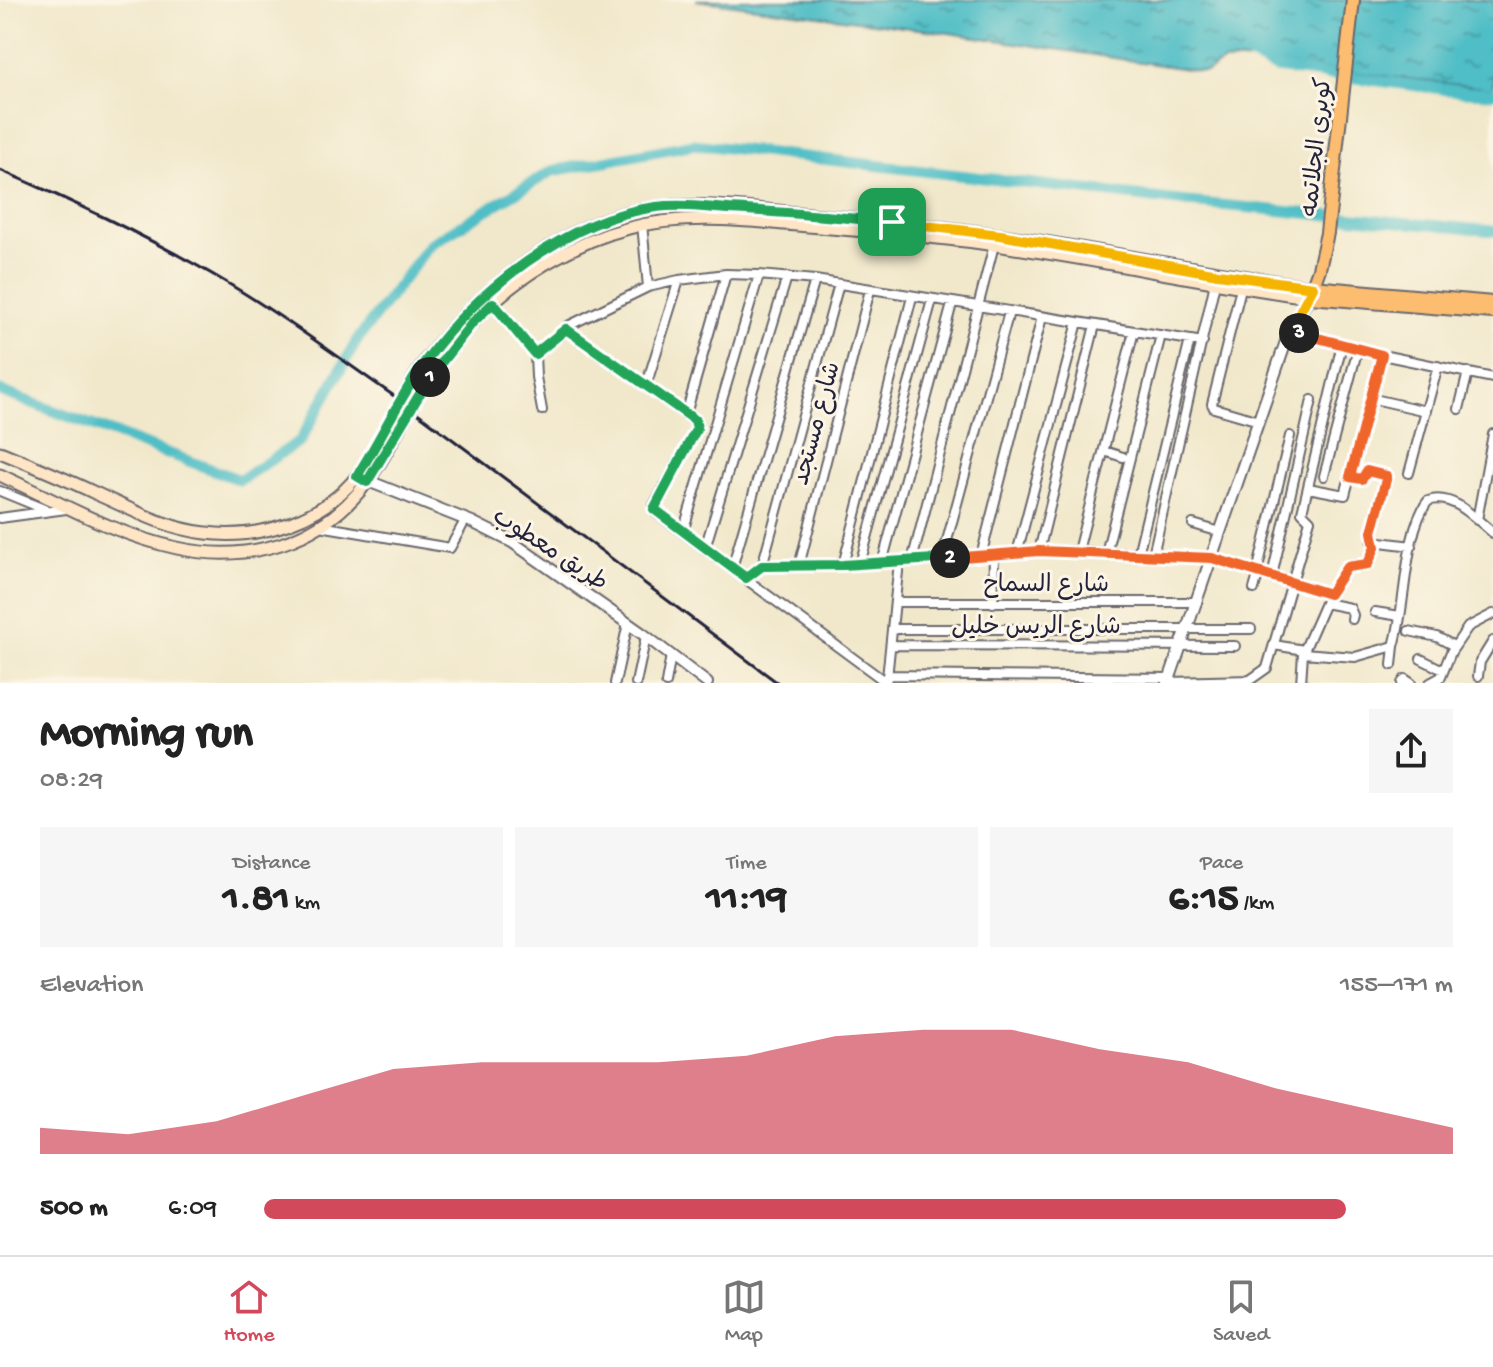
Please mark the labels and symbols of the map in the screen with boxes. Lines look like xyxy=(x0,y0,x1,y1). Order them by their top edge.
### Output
street label: كوبرى الجلاتمه xyxy=(1297,76,1340,219)
pin xyxy=(858,188,926,256)
pin: 3 xyxy=(1279,313,1319,353)
pin: 1 xyxy=(410,357,450,397)
street label: شارع مستجد xyxy=(788,359,849,489)
street label: طريق معطوب xyxy=(486,503,612,599)
pin: 2 xyxy=(930,538,970,578)
street label: شارع السماح xyxy=(983,572,1109,601)
street label: شارع الريس خليل xyxy=(951,614,1121,643)

